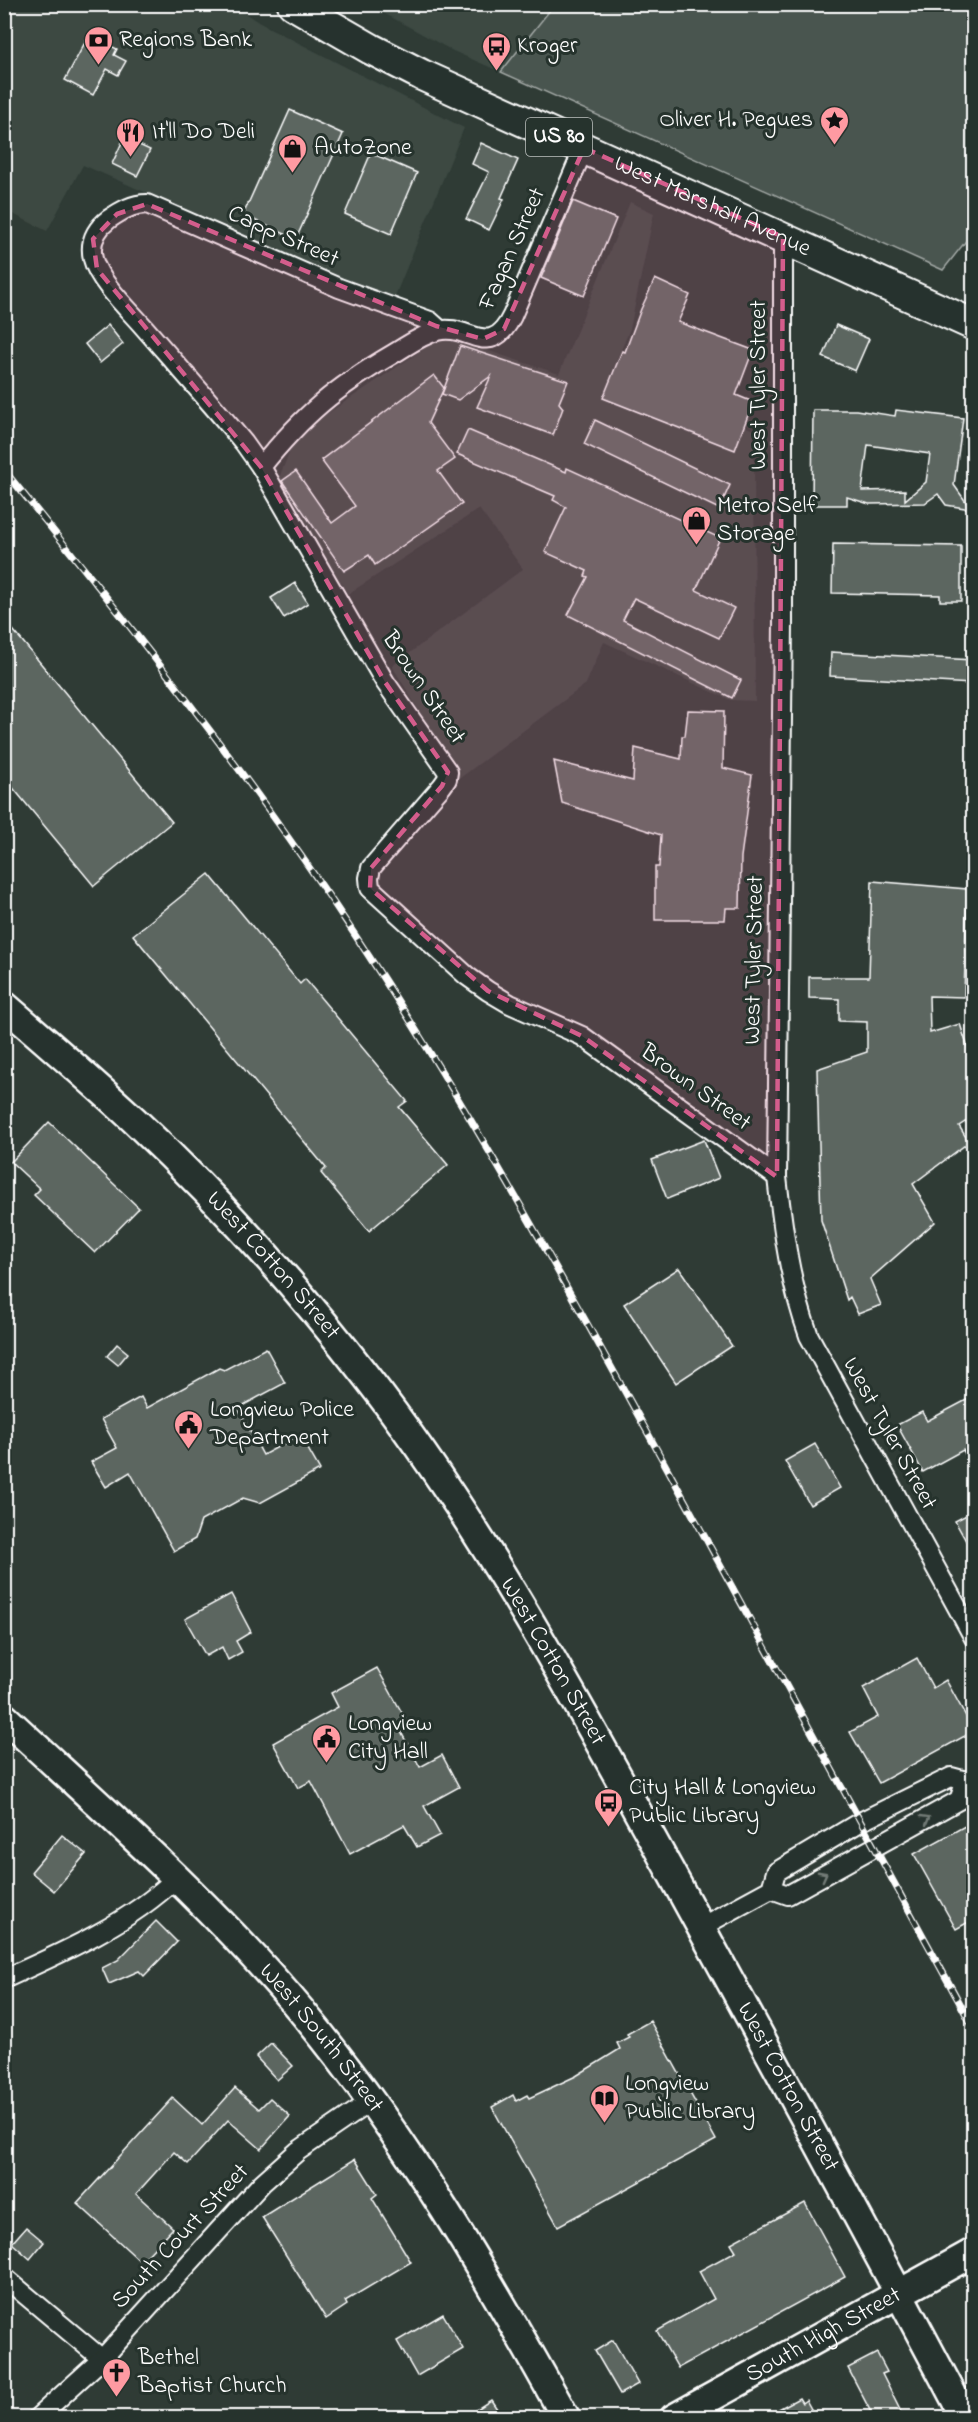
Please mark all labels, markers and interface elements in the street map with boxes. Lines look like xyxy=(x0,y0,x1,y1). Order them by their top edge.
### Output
place label: Regions Bank xyxy=(119,23,253,58)
bank icon: Regions Bank xyxy=(82,24,114,66)
place label: Kroger xyxy=(517,29,578,64)
bus stop icon: Kroger xyxy=(480,30,512,72)
place label: Oliver H. Pegues xyxy=(659,103,813,138)
place icon: Oliver H. Pegues xyxy=(818,104,850,146)
place label: It'll Do Deli xyxy=(152,115,255,150)
restaurant icon: It'll Do Deli xyxy=(115,116,147,158)
road number: US 80 xyxy=(526,118,592,156)
place label: AutoZone xyxy=(314,131,412,166)
shop icon: AutoZone xyxy=(277,132,309,174)
street label: West Marshall Avenue xyxy=(608,147,817,266)
street label: Fagan Street xyxy=(470,182,556,317)
street label: Capp Street xyxy=(222,197,344,277)
street label: West Tyler Street xyxy=(742,300,778,470)
place label: Metro Self Storage xyxy=(717,489,818,552)
shop icon: Metro Self Storage xyxy=(680,504,712,546)
street label: Brown Street xyxy=(372,623,474,752)
street label: West Tyler Street xyxy=(736,875,775,1045)
street label: Brown Street xyxy=(631,1035,758,1140)
street label: West Cotton Street xyxy=(198,1183,349,1348)
street label: West Tyler Street xyxy=(832,1351,945,1517)
place label: Longview Police Department xyxy=(209,1393,354,1456)
public building icon: Longview Police Department xyxy=(173,1408,205,1450)
street label: West Cotton Street xyxy=(490,1571,615,1752)
place label: Longview City Hall xyxy=(348,1707,432,1771)
public building icon: Longview City Hall xyxy=(311,1722,343,1764)
place label: City Hall & Longview Public Library xyxy=(629,1771,816,1835)
bus stop icon: City Hall & Longview Public Library xyxy=(592,1786,624,1828)
one-way arrow xyxy=(919,1815,930,1826)
one-way arrow xyxy=(817,1871,827,1882)
street label: West South Street xyxy=(250,1955,392,2120)
street label: West Cotton Street xyxy=(727,1996,848,2178)
place label: Longview Public Library xyxy=(625,2067,755,2131)
library icon: Longview Public Library xyxy=(588,2082,620,2124)
street label: South Court Street xyxy=(104,2156,258,2318)
street label: South High Street xyxy=(739,2278,908,2392)
place label: Bethel Baptist Church xyxy=(137,2341,287,2404)
church icon: Bethel Baptist Church xyxy=(101,2356,133,2398)

